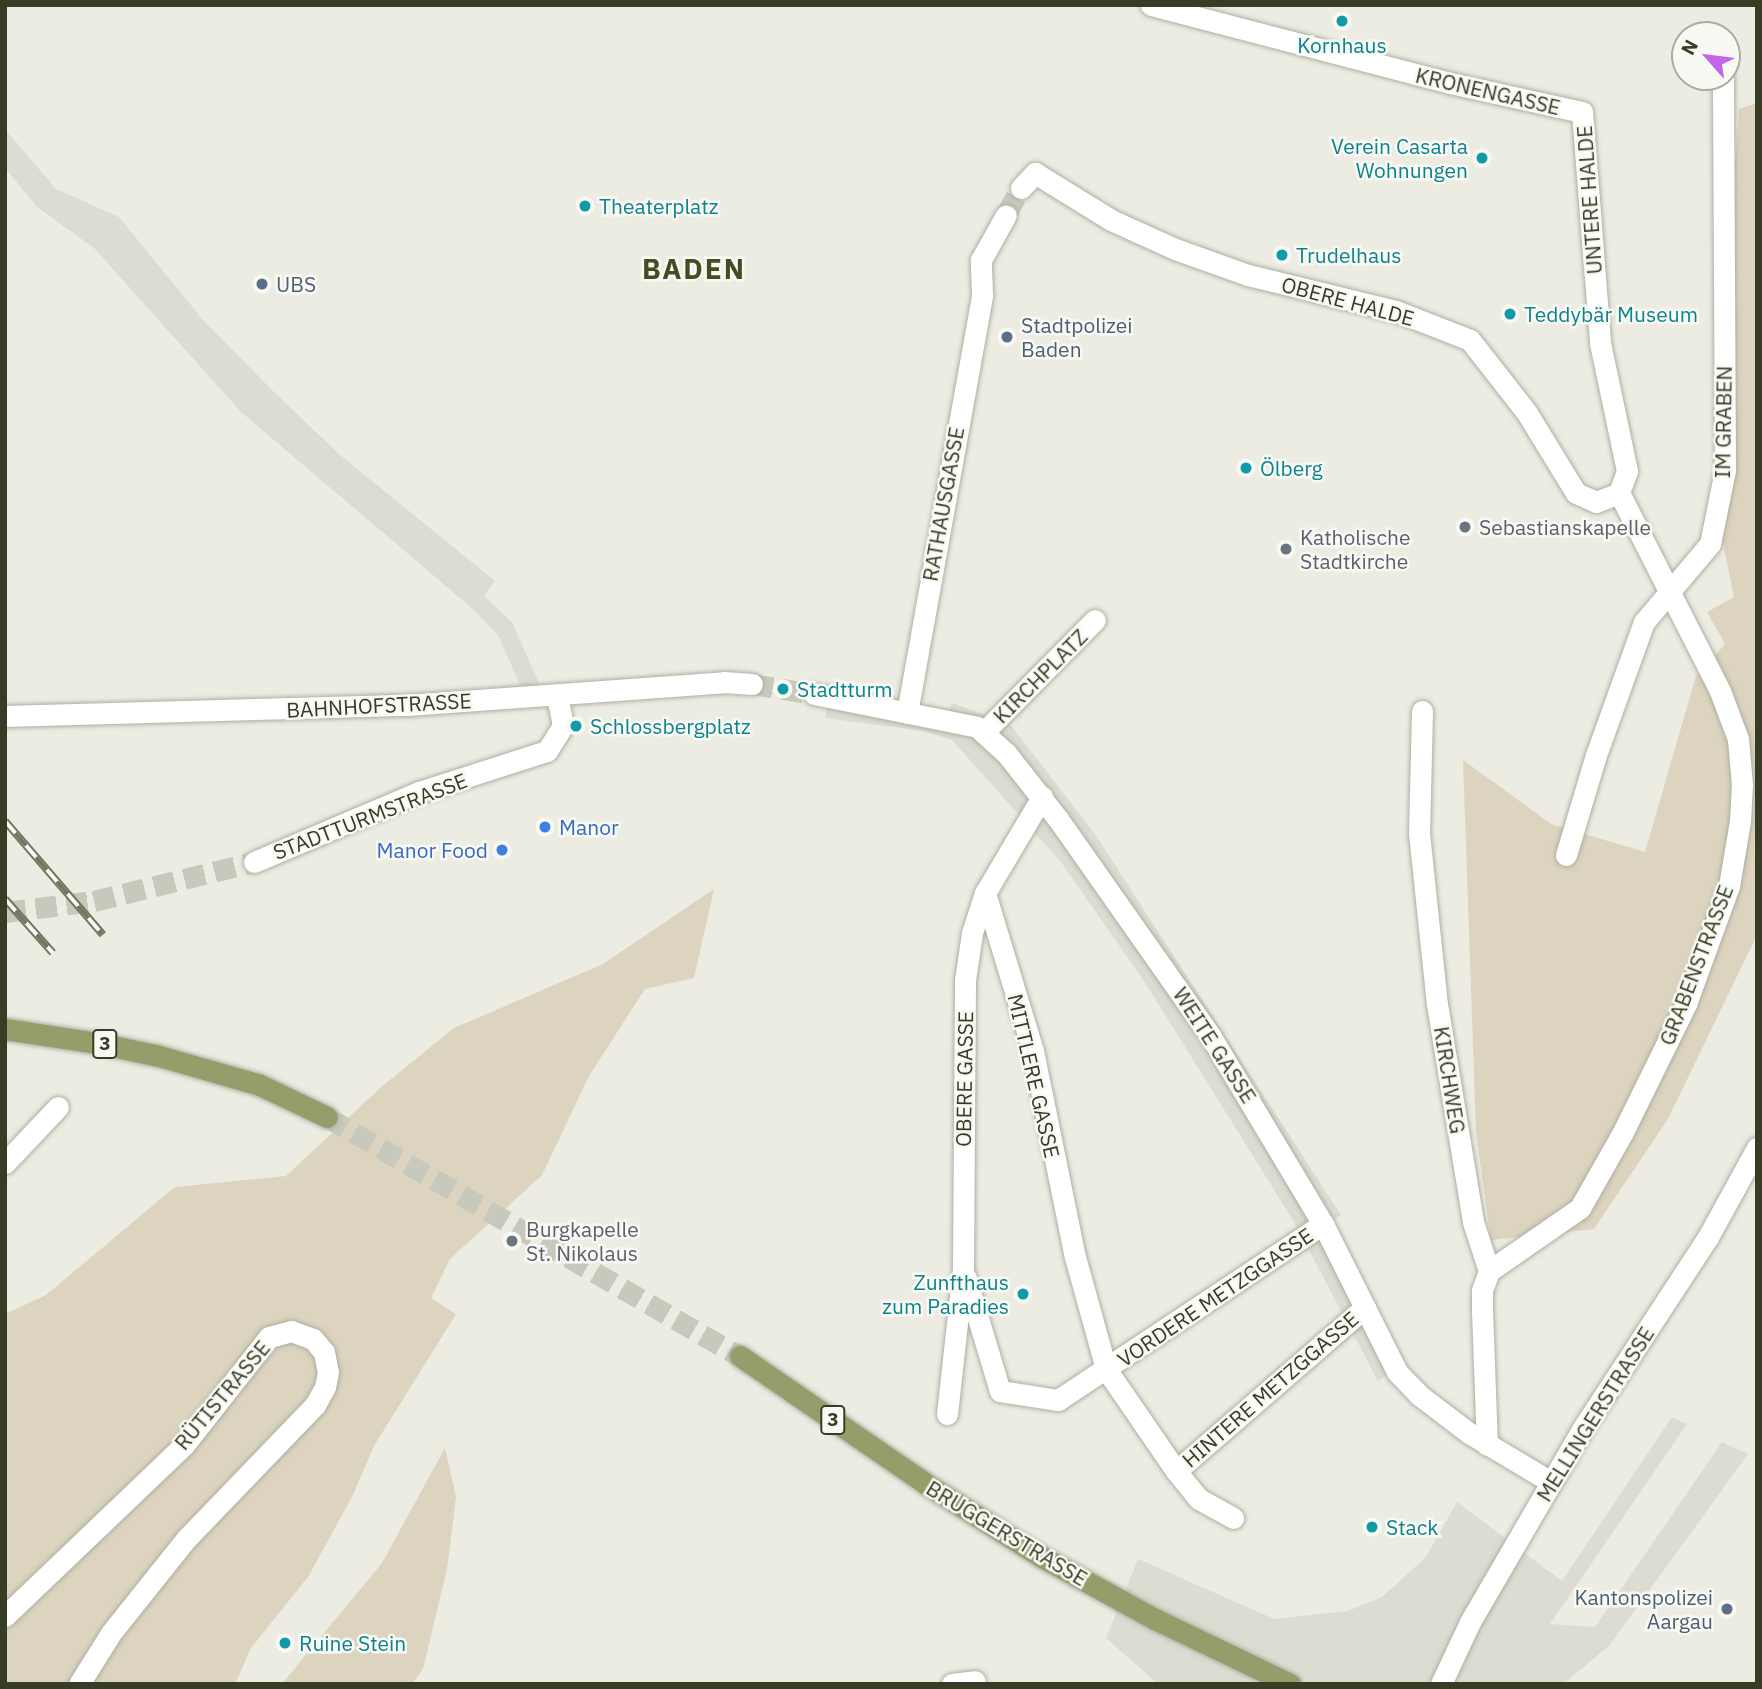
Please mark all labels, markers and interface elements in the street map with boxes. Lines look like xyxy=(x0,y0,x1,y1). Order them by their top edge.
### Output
marker: Kornhaus xyxy=(1334,13,1350,29)
north arrow xyxy=(1671,21,1741,91)
place label: Kornhaus xyxy=(1297,32,1387,58)
text: N xyxy=(1675,35,1703,59)
street label: KRONENGASSE xyxy=(1413,62,1563,120)
street label: UNTERE HALDE xyxy=(1571,125,1607,275)
place label: Verein Casarta Wohnungen xyxy=(1331,133,1468,183)
marker: Verein Casarta Wohnungen xyxy=(1474,150,1490,166)
place label: Theaterplatz xyxy=(599,193,718,219)
marker: Theaterplatz xyxy=(577,198,593,214)
place label: Trudelhaus xyxy=(1296,242,1401,268)
marker: Trudelhaus xyxy=(1274,247,1290,263)
district label: BADEN xyxy=(643,252,745,286)
place label: UBS xyxy=(276,271,316,297)
street label: OBERE HALDE xyxy=(1279,271,1417,331)
marker: UBS xyxy=(254,276,270,292)
place label: Teddybär Museum xyxy=(1524,301,1698,327)
marker: Teddybär Museum xyxy=(1502,306,1518,322)
place label: Stadtpolizei Baden xyxy=(1021,312,1133,362)
marker: Stadtpolizei Baden xyxy=(999,329,1015,345)
street label: IM GRABEN xyxy=(1709,365,1737,479)
street label: RATHAUSGASSE xyxy=(917,425,969,583)
place label: Ölberg xyxy=(1260,455,1323,481)
marker: Ölberg xyxy=(1238,460,1254,476)
place label: Sebastianskapelle xyxy=(1479,514,1651,540)
marker: Sebastianskapelle xyxy=(1457,519,1473,535)
place label: Katholische Stadtkirche xyxy=(1300,524,1410,574)
marker: Katholische Stadtkirche xyxy=(1278,541,1294,557)
street label: KIRCHPLATZ xyxy=(988,624,1092,728)
place label: Stadtturm xyxy=(797,676,892,702)
marker: Stadtturm xyxy=(775,681,791,697)
street label: BAHNHOFSTRASSE xyxy=(286,688,472,722)
place label: Schlossbergplatz xyxy=(590,713,751,739)
marker: Schlossbergplatz xyxy=(568,718,584,734)
street label: STADTTURMSTRASSE xyxy=(269,767,471,865)
place label: Manor xyxy=(559,814,619,840)
marker: Manor xyxy=(537,819,553,835)
place label: Manor Food xyxy=(376,837,488,863)
marker: Manor Food xyxy=(494,842,510,858)
street label: GRABENSTRASSE xyxy=(1654,881,1738,1049)
street label: WEITE GASSE xyxy=(1168,982,1262,1108)
street label: MITTLERE GASSE xyxy=(1003,991,1065,1161)
street label: OBERE GASSE xyxy=(950,1011,978,1147)
street label: KIRCHWEG xyxy=(1429,1025,1471,1135)
road number: 3 xyxy=(91,1028,119,1060)
place label: Burgkapelle St. Nikolaus xyxy=(526,1216,639,1266)
street label: VORDERE METZGGASSE xyxy=(1113,1222,1317,1372)
marker: Burgkapelle St. Nikolaus xyxy=(504,1233,520,1249)
place label: Zunfthaus zum Paradies xyxy=(882,1269,1009,1319)
marker: Zunfthaus zum Paradies xyxy=(1015,1286,1031,1302)
street label: HINTERE METZGGASSE xyxy=(1177,1306,1363,1472)
street label: MELLINGERSTRASSE xyxy=(1531,1322,1659,1506)
street label: RÜTISTRASSE xyxy=(169,1335,275,1455)
road number: 3 xyxy=(819,1404,847,1436)
street label: BRUGGERSTRASSE xyxy=(922,1475,1092,1591)
place label: Stack xyxy=(1386,1514,1438,1540)
marker: Stack xyxy=(1364,1519,1380,1535)
place label: Kantonspolizei Aargau xyxy=(1574,1584,1713,1634)
marker: Kantonspolizei Aargau xyxy=(1719,1601,1735,1617)
place label: Ruine Stein xyxy=(299,1630,406,1656)
marker: Ruine Stein xyxy=(277,1635,293,1651)

